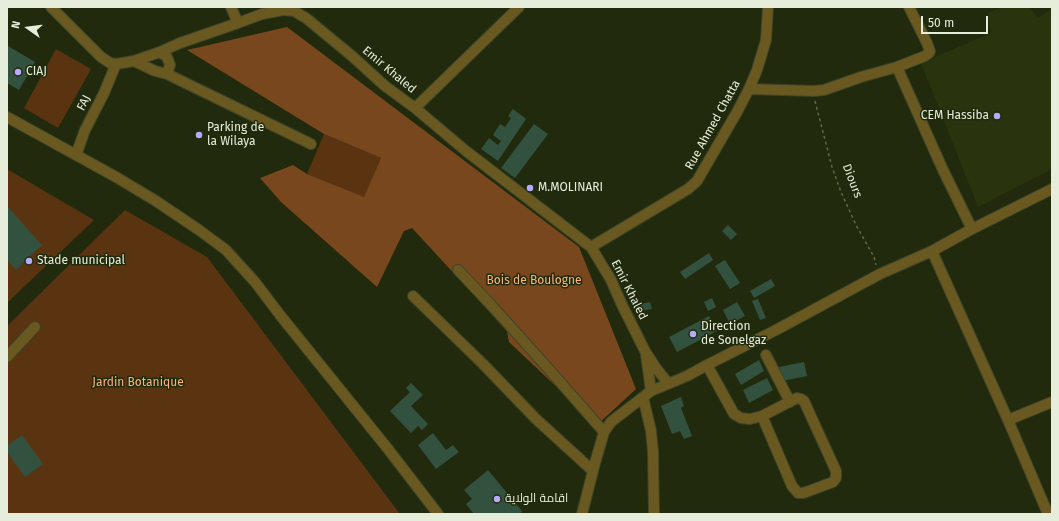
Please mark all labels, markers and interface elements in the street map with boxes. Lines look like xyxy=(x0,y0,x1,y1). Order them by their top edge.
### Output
north arrow xyxy=(8,8,48,48)
scale bar xyxy=(923,8,990,34)
text: 50 m xyxy=(928,16,954,30)
text: N xyxy=(9,20,23,30)
street label: Emir Khaled xyxy=(359,43,419,97)
place label: CIAJ xyxy=(26,65,47,79)
marker: CIAJ xyxy=(13,67,23,77)
street label: Rue Ahmed Chatta xyxy=(682,78,744,172)
street label: FAJ xyxy=(74,93,94,113)
place label: CEM Hassiba xyxy=(921,109,989,123)
marker: CEM Hassiba xyxy=(992,111,1002,121)
place label: Parking de la Wilaya xyxy=(207,121,264,149)
marker: Parking de la Wilaya xyxy=(194,130,204,140)
street label: Diours xyxy=(839,162,865,200)
place label: M.MOLINARI xyxy=(538,181,603,195)
marker: M.MOLINARI xyxy=(525,183,535,193)
place label: Stade municipal xyxy=(37,254,125,268)
marker: Stade municipal xyxy=(24,256,34,266)
street label: Emir Khaled xyxy=(608,258,650,322)
park label: Bois de Boulogne xyxy=(487,274,581,288)
place label: Direction de Sonelgaz xyxy=(701,320,766,348)
marker: Direction de Sonelgaz xyxy=(688,329,698,339)
park label: Jardin Botanique xyxy=(92,376,184,390)
place label: اقامة الولاية xyxy=(505,492,568,506)
marker: اقامة الولاية xyxy=(492,494,502,504)

